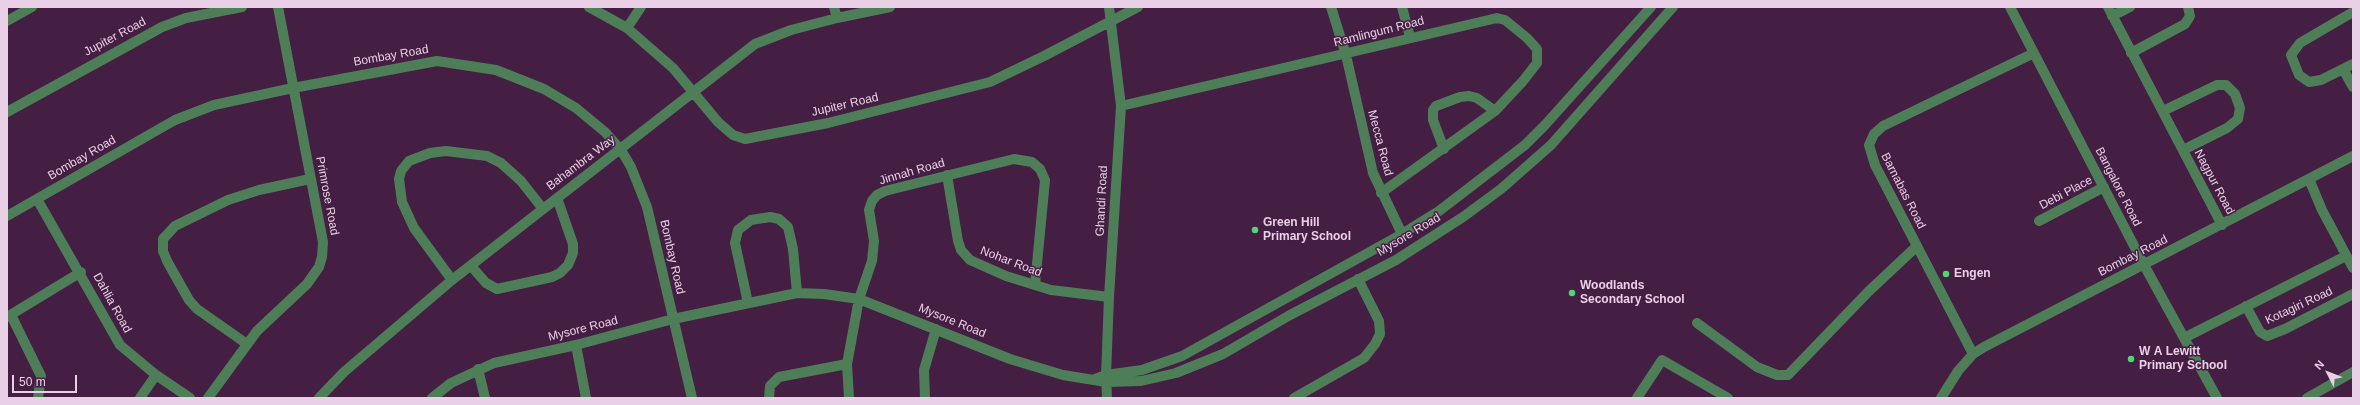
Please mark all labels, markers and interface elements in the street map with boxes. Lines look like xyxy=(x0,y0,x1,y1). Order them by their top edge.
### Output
street label: Ramlingum Road xyxy=(1332,14,1426,50)
street label: Jupiter Road xyxy=(82,15,148,59)
street label: Bombay Road xyxy=(352,42,430,70)
street label: Jupiter Road xyxy=(810,90,880,120)
street label: Mecca Road xyxy=(1364,109,1396,177)
street label: Bahambra Way xyxy=(544,132,618,194)
street label: Bombay Road xyxy=(45,133,119,183)
street label: Bangalore Road xyxy=(2092,145,2144,229)
street label: Nagpur Road xyxy=(2191,147,2237,217)
street label: Barnabas Road xyxy=(1878,151,1928,231)
street label: Primrose Road xyxy=(312,155,342,237)
street label: Jinnah Road xyxy=(878,156,946,188)
street label: Ghandi Road xyxy=(1093,165,1111,237)
street label: Debi Place xyxy=(2037,173,2095,213)
street label: Mysore Road xyxy=(1375,210,1443,260)
place label: Green Hill Primary School xyxy=(1263,216,1351,244)
street label: Bombay Road xyxy=(656,218,688,296)
marker: Green Hill Primary School xyxy=(1250,225,1260,235)
street label: Bombay Road xyxy=(2096,232,2170,280)
street label: Nohar Road xyxy=(978,244,1044,280)
place label: Engen xyxy=(1954,267,1991,281)
marker: Engen xyxy=(1941,269,1951,279)
street label: Dahlia Road xyxy=(90,271,134,335)
place label: Woodlands Secondary School xyxy=(1580,279,1685,307)
street label: Kotagiri Road xyxy=(2263,284,2335,328)
marker: Woodlands Secondary School xyxy=(1567,288,1577,298)
street label: Mysore Road xyxy=(916,301,988,341)
street label: Mysore Road xyxy=(547,313,619,345)
place label: W A Lewitt Primary School xyxy=(2139,345,2227,373)
north arrow xyxy=(2308,353,2348,393)
marker: W A Lewitt Primary School xyxy=(2126,354,2136,364)
text: N xyxy=(2312,358,2326,372)
scale bar xyxy=(14,367,79,393)
text: 50 m xyxy=(19,375,46,389)

